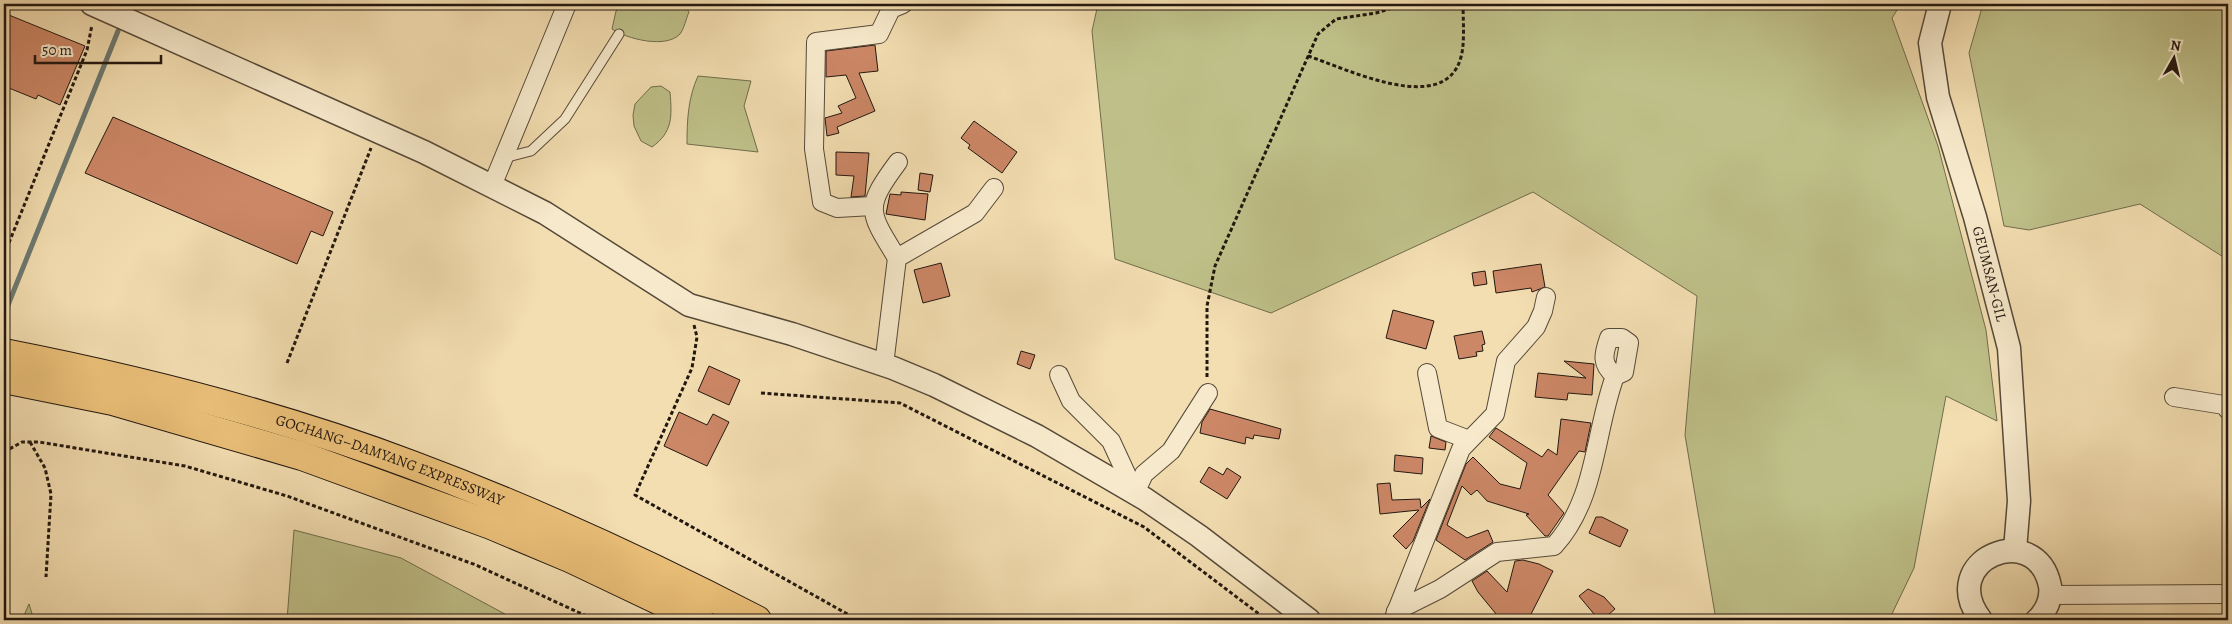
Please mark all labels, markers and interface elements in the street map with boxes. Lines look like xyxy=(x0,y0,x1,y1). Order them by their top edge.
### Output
scale bar xyxy=(35,32,161,64)
north arrow xyxy=(2150,32,2200,82)
text: N xyxy=(2169,36,2182,56)
text: 50 m xyxy=(42,40,72,60)
street label: GEUMSAN-GIL xyxy=(1968,224,2012,324)
street label: GOCHANG–DAMYANG EXPRESSWAY xyxy=(273,410,508,511)

